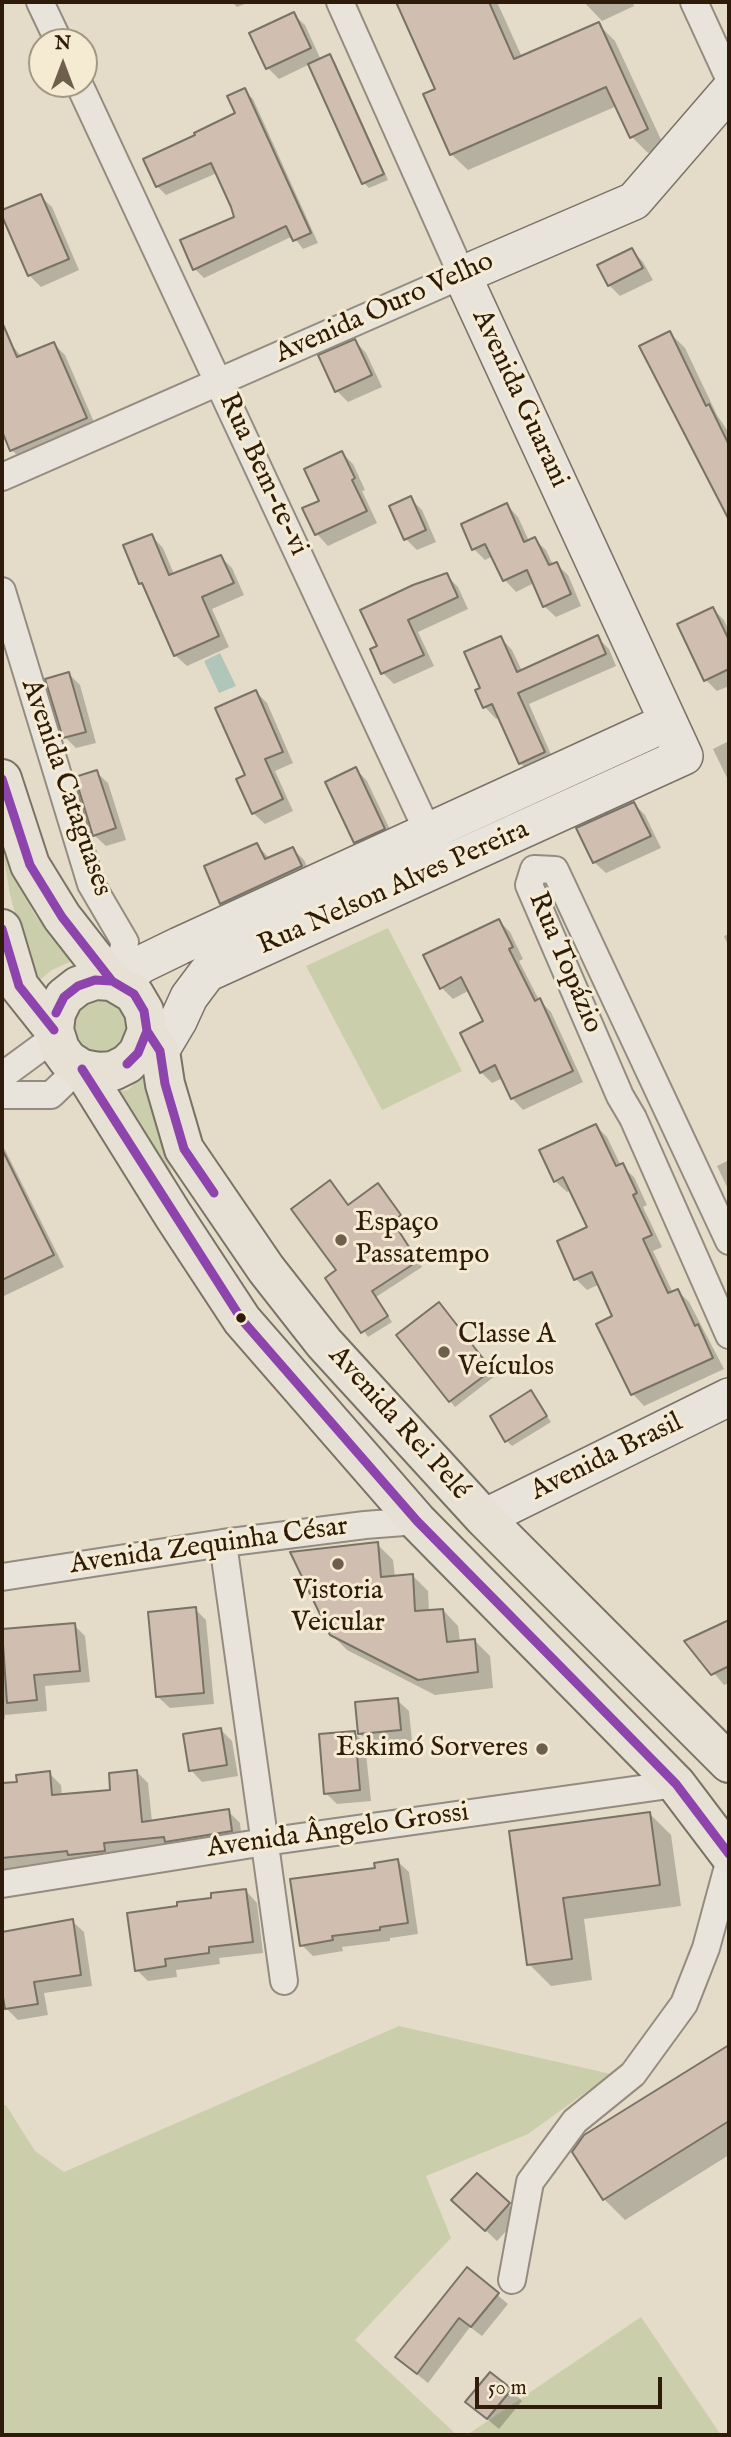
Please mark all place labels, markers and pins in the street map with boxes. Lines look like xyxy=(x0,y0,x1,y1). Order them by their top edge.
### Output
place label: Espaço Passatempo xyxy=(355,1207,489,1273)
marker: Espaço Passatempo xyxy=(333,1232,349,1248)
unlabelled marker xyxy=(234,1311,248,1325)
place label: Classe A Veículos xyxy=(458,1319,555,1385)
marker: Classe A Veículos xyxy=(436,1344,452,1360)
marker: Vistoria Veicular xyxy=(330,1556,346,1572)
place label: Vistoria Veicular xyxy=(291,1575,385,1641)
place label: Eskimó Sorveres xyxy=(336,1732,528,1766)
marker: Eskimó Sorveres xyxy=(534,1741,550,1757)

